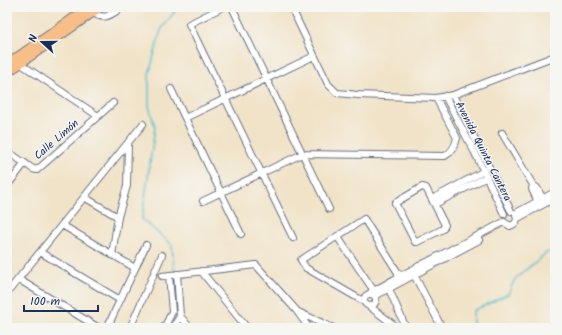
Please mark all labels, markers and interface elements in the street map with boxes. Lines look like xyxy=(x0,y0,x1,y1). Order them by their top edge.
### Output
north arrow xyxy=(22,22,62,62)
text: N xyxy=(24,32,43,45)
street label: Avenida Quinta Cantera xyxy=(450,98,516,205)
street label: Calle Limón xyxy=(30,115,83,164)
scale bar xyxy=(24,287,98,313)
text: 100 m xyxy=(30,292,61,311)

